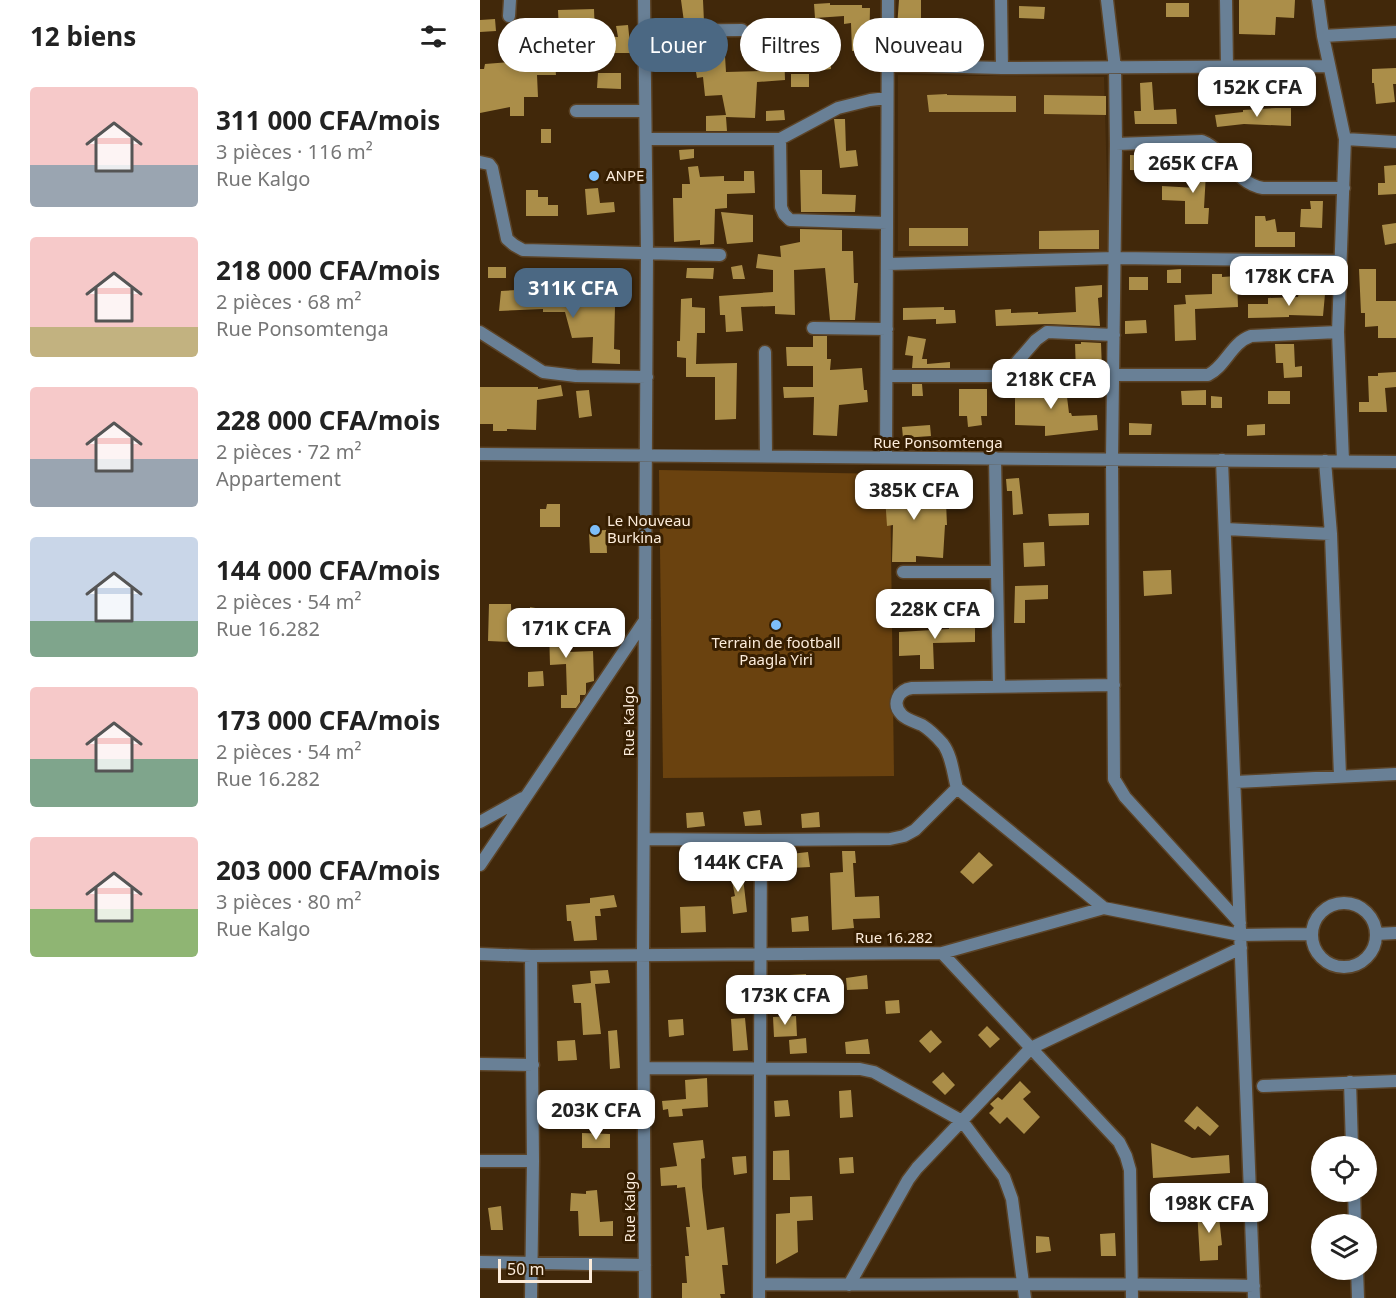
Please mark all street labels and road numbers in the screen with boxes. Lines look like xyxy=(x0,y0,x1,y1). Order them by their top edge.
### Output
street label: Rue Ponsomtenga xyxy=(873,432,1003,452)
street label: Rue Kalgo xyxy=(618,686,638,756)
street label: Rue 16.282 xyxy=(855,927,933,947)
street label: Rue Kalgo xyxy=(619,1172,639,1242)

